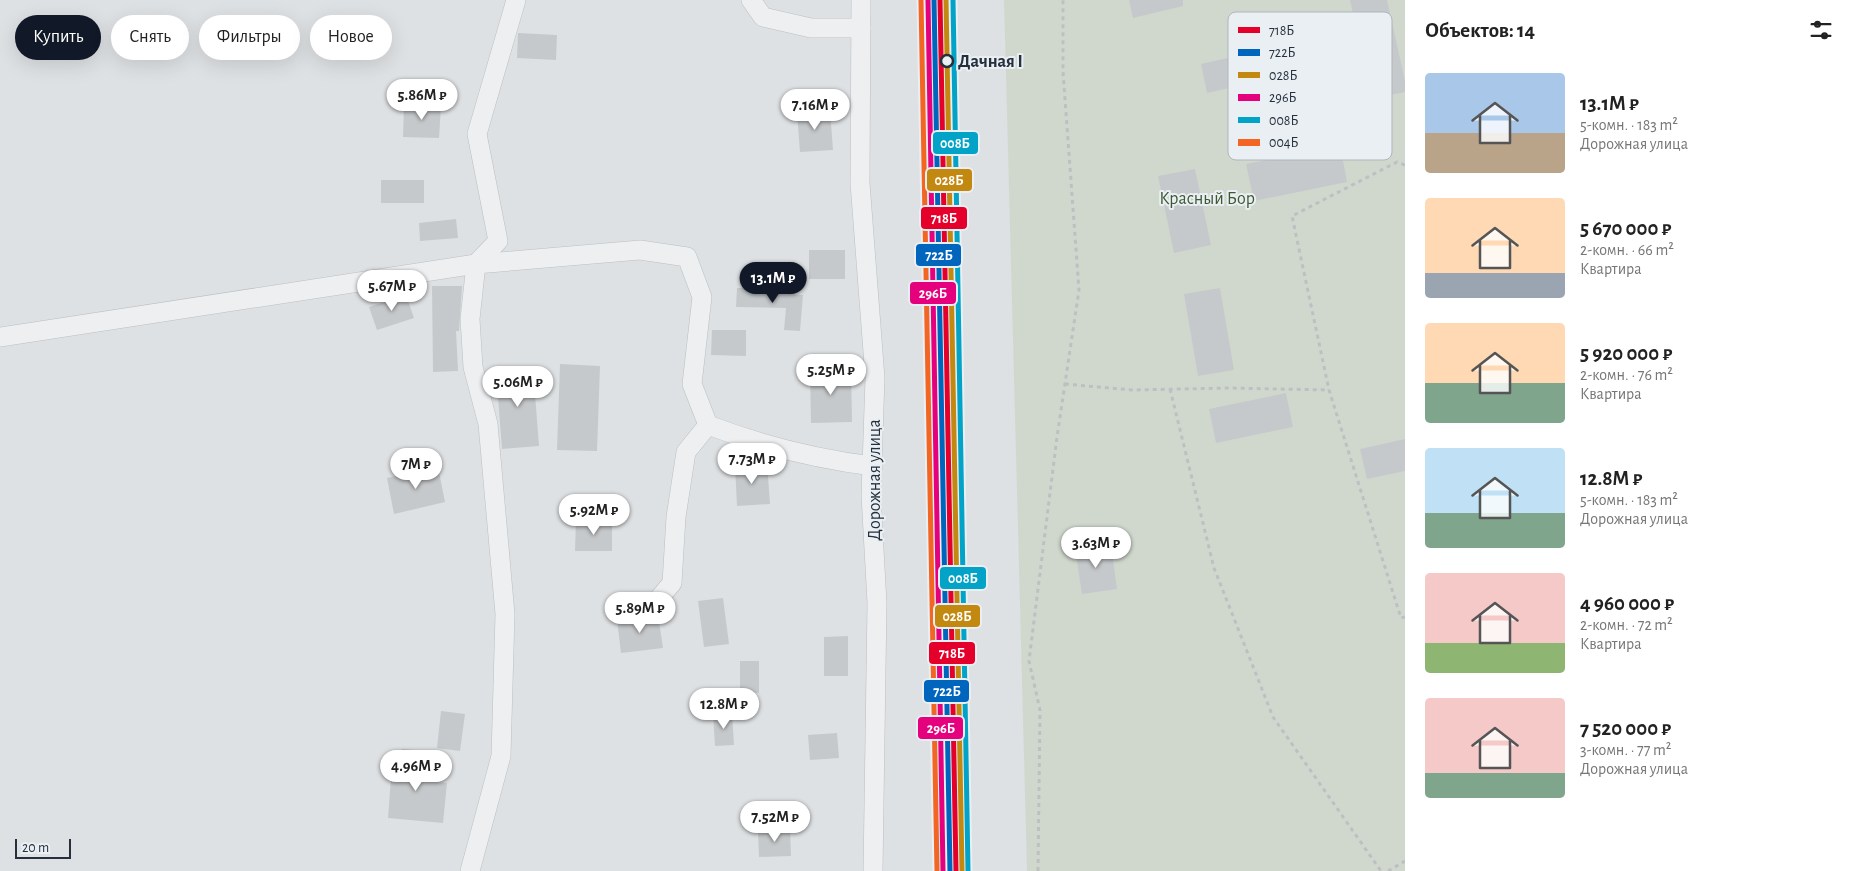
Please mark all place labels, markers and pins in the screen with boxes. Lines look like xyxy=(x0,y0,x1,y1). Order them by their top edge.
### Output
place label: Дачная I xyxy=(958,53,1023,71)
marker: Дачная I xyxy=(940,54,954,68)
pin: 5.86M ₽ xyxy=(376,78,468,121)
pin: 7.16M ₽ xyxy=(769,88,861,131)
pin: 13.1M ₽ xyxy=(727,262,819,304)
pin: 5.67M ₽ xyxy=(346,270,438,312)
pin: 5.25M ₽ xyxy=(785,354,877,396)
pin: 5.06M ₽ xyxy=(472,366,564,408)
pin: 7.73M ₽ xyxy=(706,442,798,485)
pin: 7M ₽ xyxy=(386,448,446,490)
pin: 5.92M ₽ xyxy=(548,494,640,536)
pin: 3.63M ₽ xyxy=(1050,526,1142,569)
pin: 5.89M ₽ xyxy=(594,592,686,634)
pin: 12.8M ₽ xyxy=(678,688,770,730)
pin: 4.96M ₽ xyxy=(370,750,462,792)
pin: 7.52M ₽ xyxy=(729,800,821,843)

